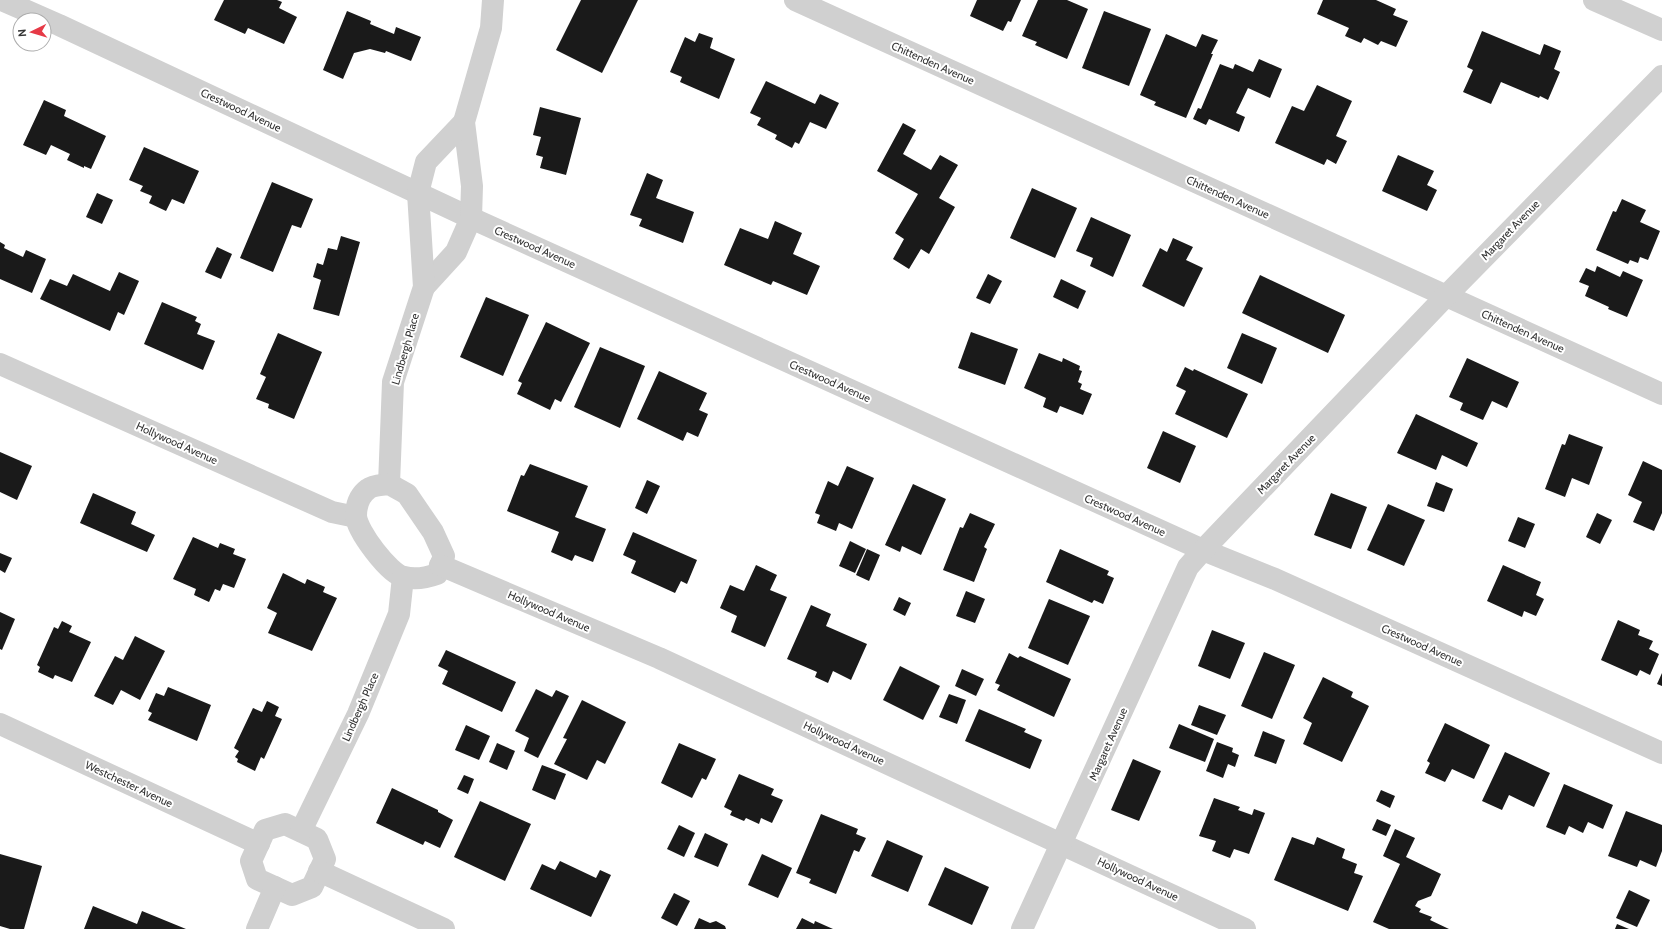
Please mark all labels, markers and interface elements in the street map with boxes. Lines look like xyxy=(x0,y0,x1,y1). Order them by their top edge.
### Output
north arrow xyxy=(12,12,52,52)
text: N xyxy=(15,28,29,37)
street label: Chittenden Avenue xyxy=(889,38,977,88)
street label: Crestwood Avenue xyxy=(198,85,284,135)
street label: Chittenden Avenue xyxy=(1184,172,1272,222)
street label: Margaret Avenue xyxy=(1478,197,1543,263)
street label: Crestwood Avenue xyxy=(492,223,578,271)
street label: Chittenden Avenue xyxy=(1479,306,1567,356)
street label: Lindbergh Place xyxy=(388,311,422,386)
street label: Crestwood Avenue xyxy=(787,357,873,405)
street label: Hollywood Avenue xyxy=(134,419,220,467)
street label: Margaret Avenue xyxy=(1254,431,1319,497)
street label: Crestwood Avenue xyxy=(1082,491,1168,539)
street label: Hollywood Avenue xyxy=(506,587,592,635)
street label: Crestwood Avenue xyxy=(1379,621,1465,669)
street label: Lindbergh Place xyxy=(339,670,382,744)
street label: Margaret Avenue xyxy=(1086,705,1130,783)
street label: Hollywood Avenue xyxy=(801,718,887,768)
street label: Westchester Avenue xyxy=(83,758,175,811)
street label: Hollywood Avenue xyxy=(1095,854,1181,904)

